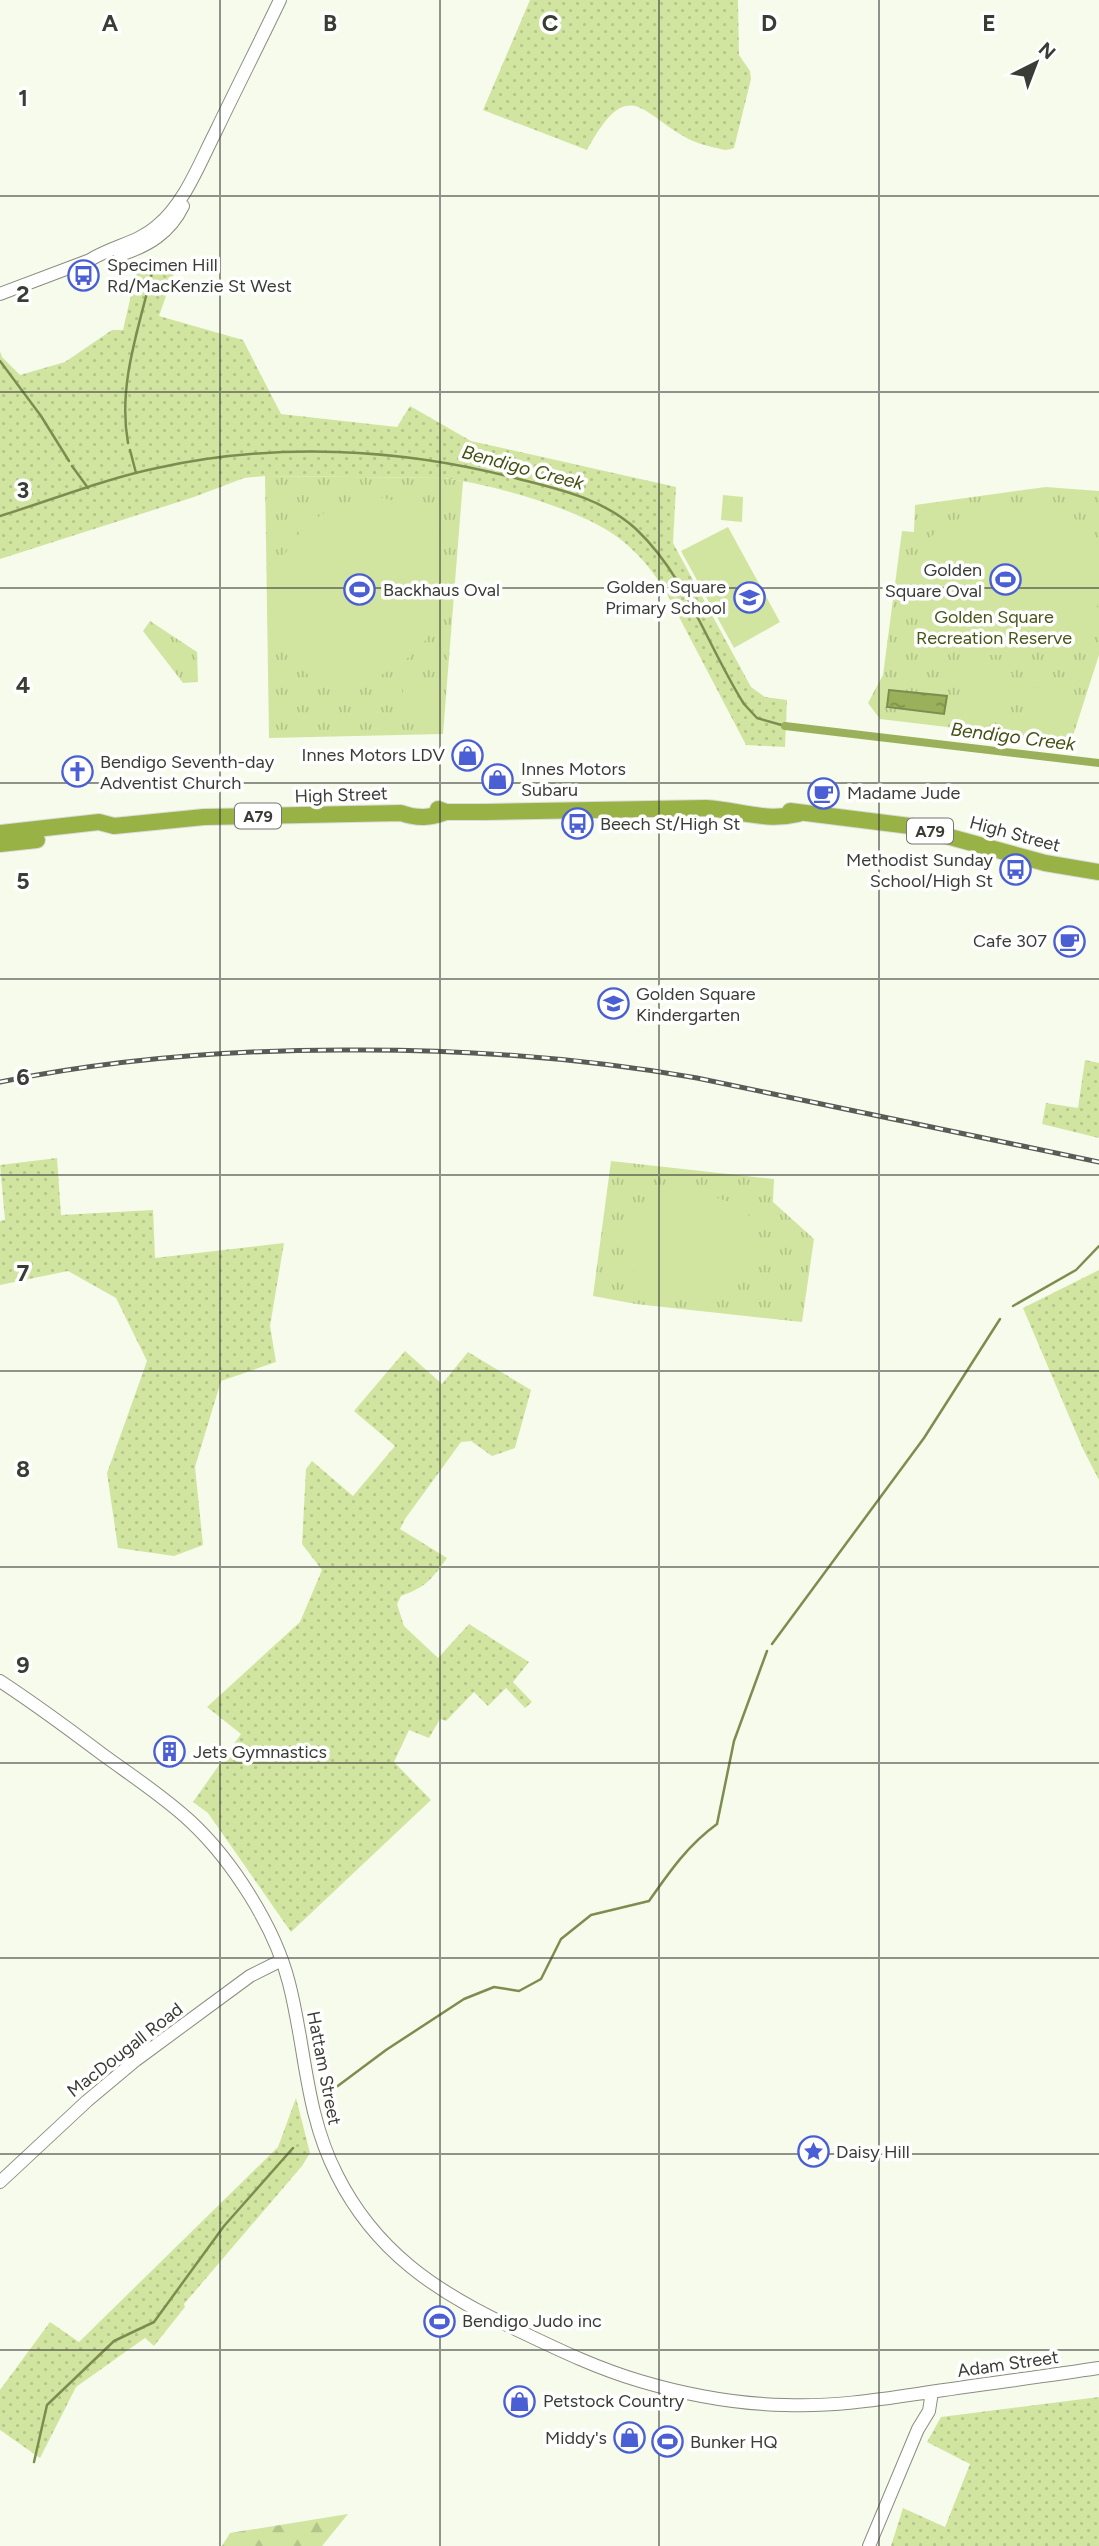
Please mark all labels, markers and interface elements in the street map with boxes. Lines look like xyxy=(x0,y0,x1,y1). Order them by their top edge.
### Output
text: A xyxy=(102,9,119,37)
text: B xyxy=(323,9,337,37)
text: C xyxy=(542,9,559,37)
text: D xyxy=(761,9,777,37)
text: E xyxy=(982,9,996,37)
north arrow xyxy=(1001,28,1071,98)
text: N xyxy=(1034,37,1060,64)
text: 1 xyxy=(18,84,28,112)
place label: Specimen Hill Rd/MacKenzie St West xyxy=(107,254,292,297)
bus stop icon: Specimen Hill Rd/MacKenzie St West xyxy=(67,258,101,292)
text: 2 xyxy=(16,280,30,308)
water label: Bendigo Creek xyxy=(459,440,587,495)
text: 3 xyxy=(17,476,29,504)
place label: Golden Square Oval xyxy=(885,559,982,602)
sports icon: Golden Square Oval xyxy=(988,563,1022,597)
sports icon: Backhaus Oval xyxy=(343,573,377,607)
place label: Golden Square Primary School xyxy=(605,576,726,619)
place label: Backhaus Oval xyxy=(383,579,500,601)
school or university icon: Golden Square Primary School xyxy=(732,580,766,614)
park label: Golden Square Recreation Reserve xyxy=(916,606,1072,649)
text: 4 xyxy=(16,671,30,699)
water label: Bendigo Creek xyxy=(949,717,1077,756)
shop icon: Innes Motors LDV xyxy=(451,738,485,772)
place label: Innes Motors LDV xyxy=(302,744,446,766)
place label: Bendigo Seventh-day Adventist Church xyxy=(100,751,275,794)
church icon: Bendigo Seventh-day Adventist Church xyxy=(60,755,94,789)
place label: Innes Motors Subaru xyxy=(521,758,626,801)
shop icon: Innes Motors Subaru xyxy=(481,762,515,796)
cafe icon: Madame Jude xyxy=(807,776,841,810)
street label: High Street xyxy=(294,782,388,808)
place label: Madame Jude xyxy=(847,782,961,804)
road number: A79 xyxy=(235,804,281,828)
bus stop icon: Beech St/High St xyxy=(560,807,594,841)
street label: High Street xyxy=(967,811,1063,857)
place label: Beech St/High St xyxy=(600,813,741,835)
road number: A79 xyxy=(907,818,953,844)
place label: Methodist Sunday School/High St xyxy=(846,849,994,892)
bus stop icon: Methodist Sunday School/High St xyxy=(999,853,1033,887)
text: 5 xyxy=(16,867,30,895)
cafe icon: Cafe 307 xyxy=(1053,924,1087,958)
place label: Cafe 307 xyxy=(973,930,1047,952)
place label: Golden Square Kindergarten xyxy=(636,983,756,1026)
school or university icon: Golden Square Kindergarten xyxy=(596,987,630,1021)
text: 6 xyxy=(16,1063,30,1091)
text: 7 xyxy=(17,1259,30,1287)
text: 8 xyxy=(16,1455,30,1483)
text: 9 xyxy=(16,1651,30,1679)
building icon: Jets Gymnastics xyxy=(153,1735,187,1769)
place label: Jets Gymnastics xyxy=(193,1741,327,1763)
street label: MacDougall Road xyxy=(63,1998,187,2102)
street label: Hattam Street xyxy=(302,2009,346,2127)
place icon: Daisy Hill xyxy=(796,2135,830,2169)
place label: Daisy Hill xyxy=(836,2141,910,2163)
sports icon: Bendigo Judo inc xyxy=(422,2304,456,2338)
place label: Bendigo Judo inc xyxy=(462,2310,602,2332)
street label: Adam Street xyxy=(956,2346,1060,2382)
shop icon: Petstock Country xyxy=(503,2384,537,2418)
place label: Petstock Country xyxy=(543,2390,685,2412)
shop icon: Middy's xyxy=(613,2421,647,2455)
sports icon: Bunker HQ xyxy=(650,2425,684,2459)
place label: Middy's xyxy=(545,2427,607,2449)
place label: Bunker HQ xyxy=(690,2431,778,2453)

